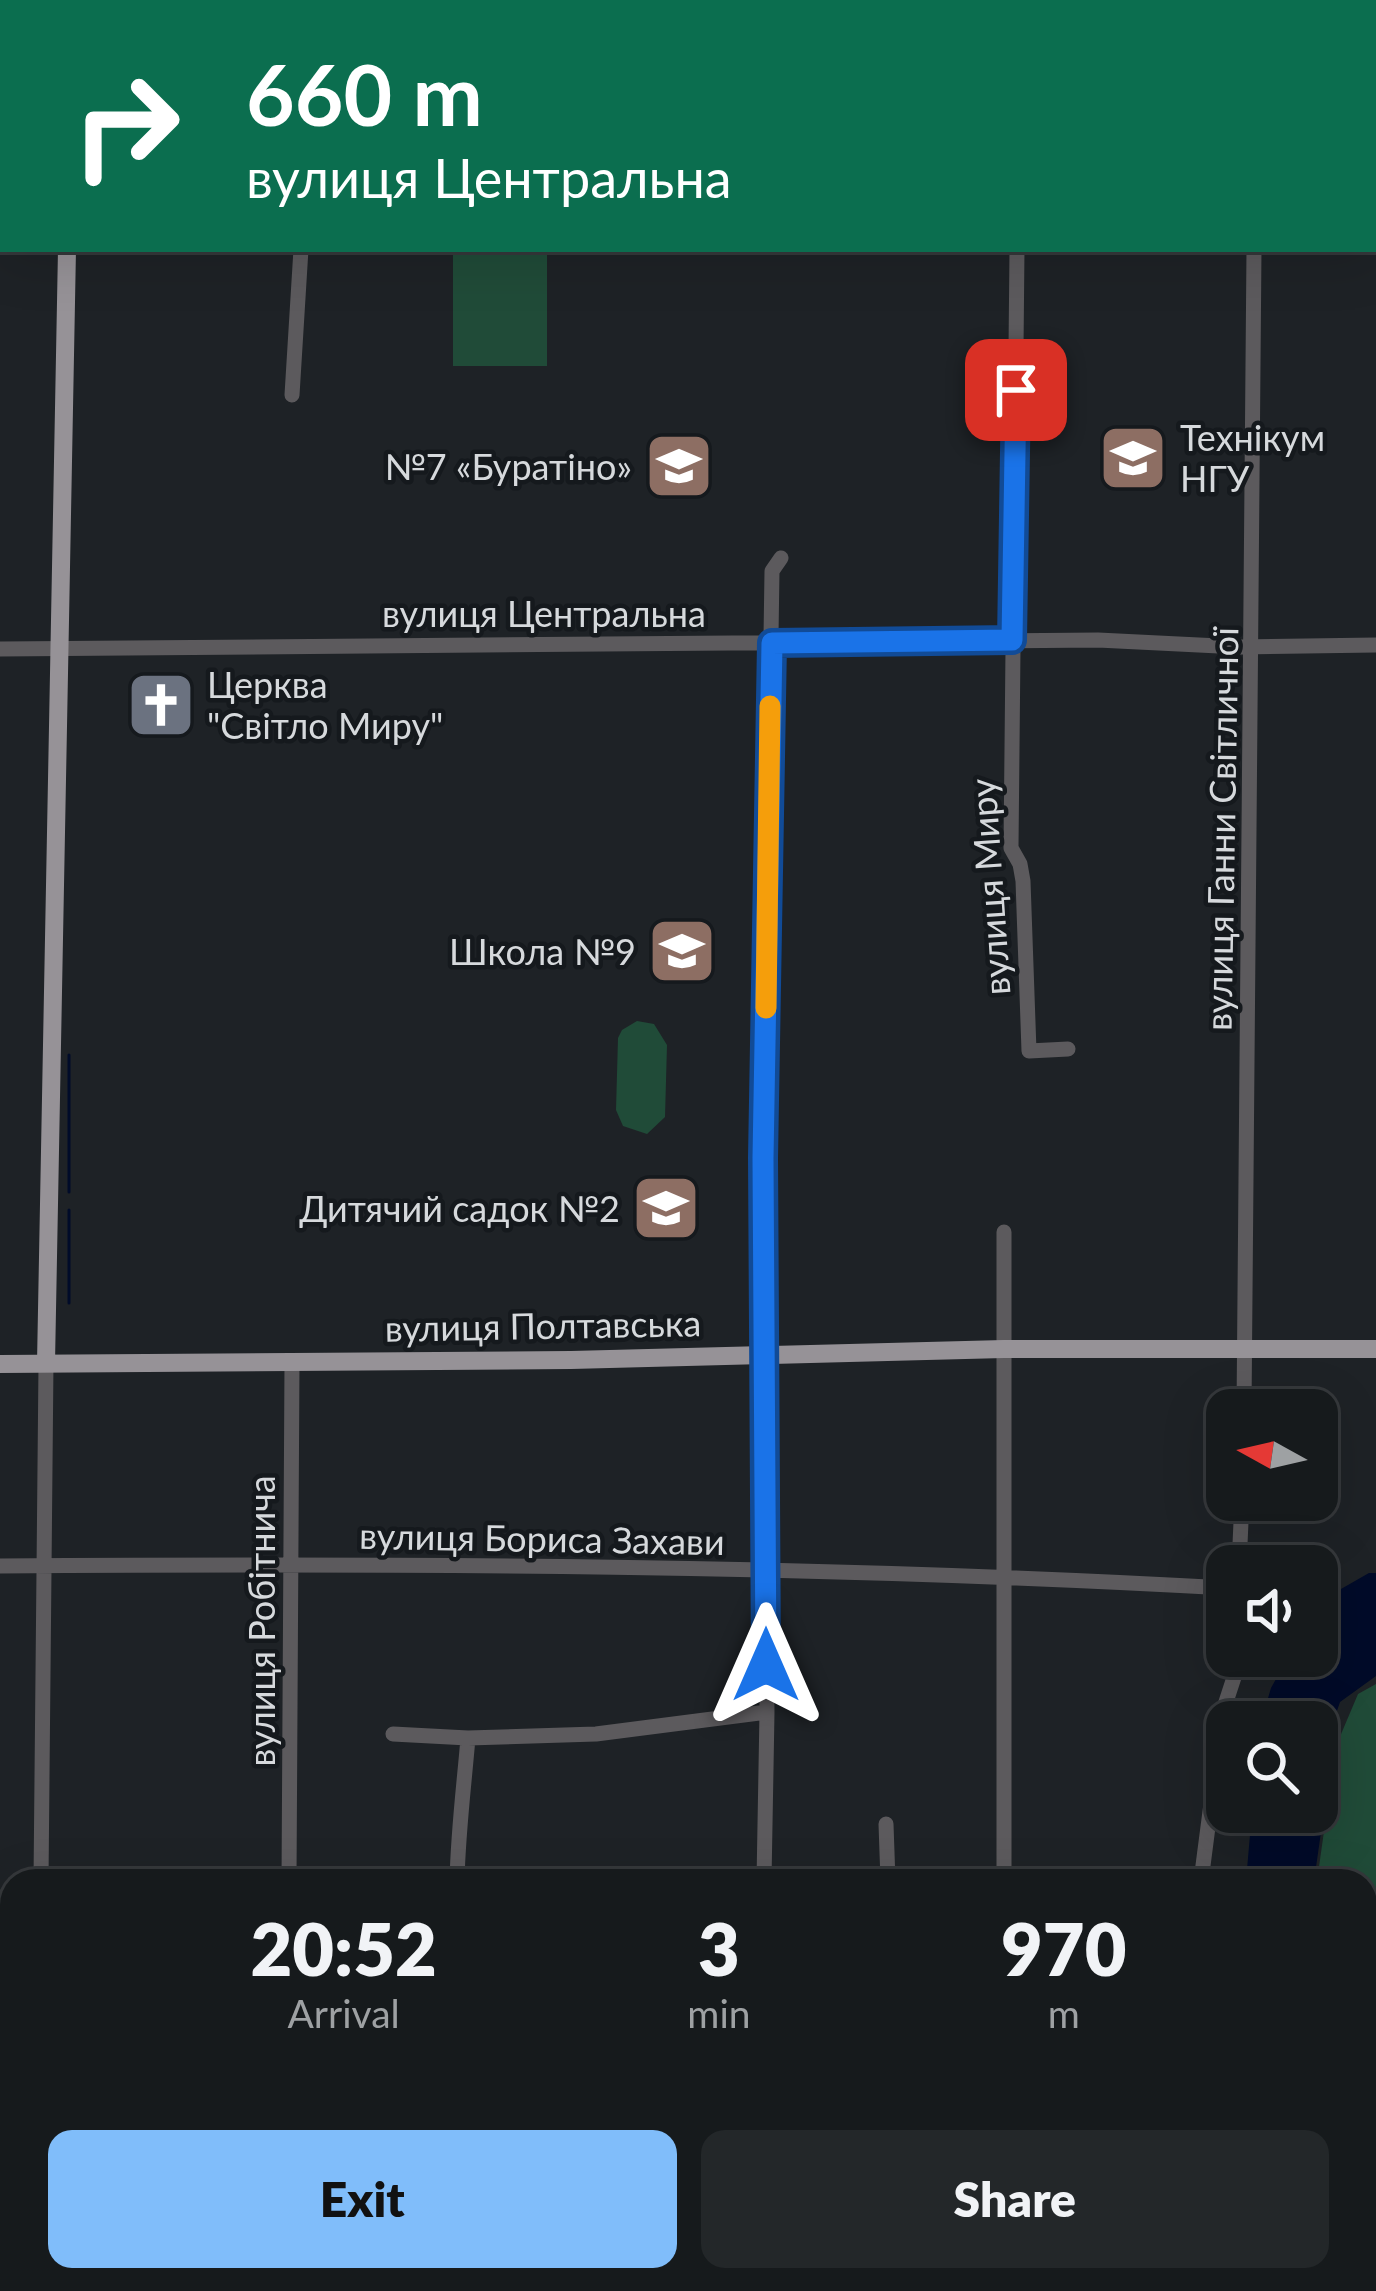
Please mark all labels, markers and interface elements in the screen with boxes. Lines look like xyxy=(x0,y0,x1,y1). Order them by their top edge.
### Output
text: 660 m xyxy=(246,43,483,144)
icon: right xyxy=(48,48,204,204)
text: вулиця Центральна xyxy=(246,145,732,210)
pin xyxy=(965,339,1067,441)
icon: arrive xyxy=(983,357,1049,423)
place label: Технікум НГУ xyxy=(1180,415,1325,500)
school or university icon: Технікум НГУ xyxy=(1098,423,1168,493)
school or university icon: №7 «Буратіно» xyxy=(644,431,714,501)
place label: №7 «Буратіно» xyxy=(384,444,632,488)
street label: вулиця Центральна xyxy=(382,591,706,635)
street label: вулиця Ганни Світличної xyxy=(1195,625,1247,1031)
place label: Церква "Світло Миру" xyxy=(207,662,443,747)
church icon: Церква "Світло Миру" xyxy=(126,670,196,740)
street label: вулиця Миру xyxy=(959,777,1019,997)
school or university icon: Школа №9 xyxy=(647,916,717,986)
place label: Школа №9 xyxy=(449,929,636,973)
school or university icon: Дитячий садок №2 xyxy=(631,1173,701,1243)
place label: Дитячий садок №2 xyxy=(299,1186,620,1230)
street label: вулиця Полтавська xyxy=(384,1300,702,1350)
north arrow xyxy=(1206,1389,1338,1521)
map controls xyxy=(1206,1389,1338,1833)
street label: вулиця Робітнича xyxy=(239,1475,283,1767)
street label: вулиця Бориса Захави xyxy=(359,1513,725,1563)
button: sound xyxy=(1206,1545,1338,1677)
position arrow xyxy=(703,1602,829,1728)
button: search xyxy=(1206,1701,1338,1833)
text: 20:52 xyxy=(251,1905,437,1991)
text: 3 xyxy=(698,1905,740,1991)
text: 970 xyxy=(1001,1905,1126,1991)
text: Arrival xyxy=(287,1990,400,2036)
text: min xyxy=(687,1990,751,2036)
text: m xyxy=(1048,1990,1080,2036)
button: Exit xyxy=(48,2130,677,2268)
button: Share xyxy=(701,2130,1329,2268)

